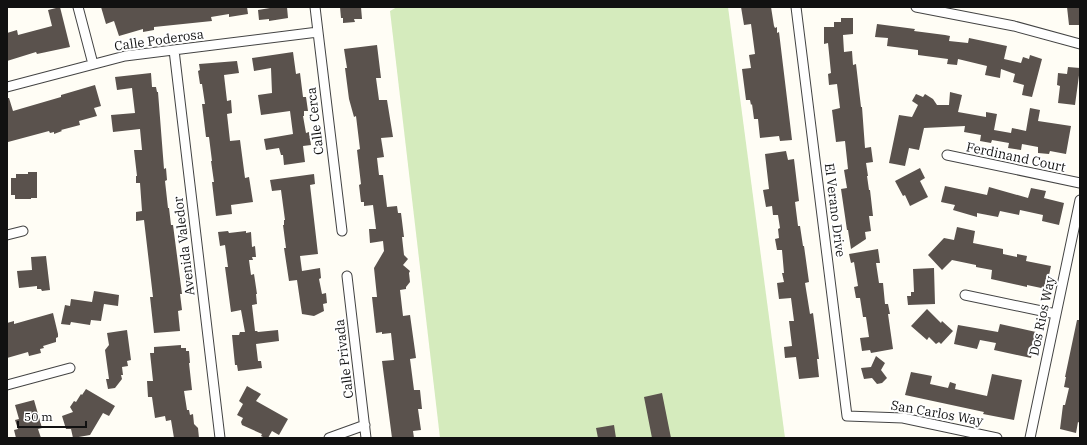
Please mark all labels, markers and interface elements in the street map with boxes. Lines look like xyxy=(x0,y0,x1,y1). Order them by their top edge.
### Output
street label: Calle Poderosa xyxy=(113,25,205,55)
street label: Calle Cerca xyxy=(302,86,328,156)
street label: Ferdinand Court xyxy=(965,138,1068,176)
street label: El Verano Drive xyxy=(821,162,849,258)
street label: Avenida Valedor xyxy=(169,195,199,297)
street label: Dos Rios Way xyxy=(1025,275,1059,357)
street label: Calle Privada xyxy=(331,318,357,400)
street label: San Carlos Way xyxy=(889,397,985,430)
scale bar xyxy=(18,403,86,429)
text: 50 m xyxy=(24,409,53,424)

